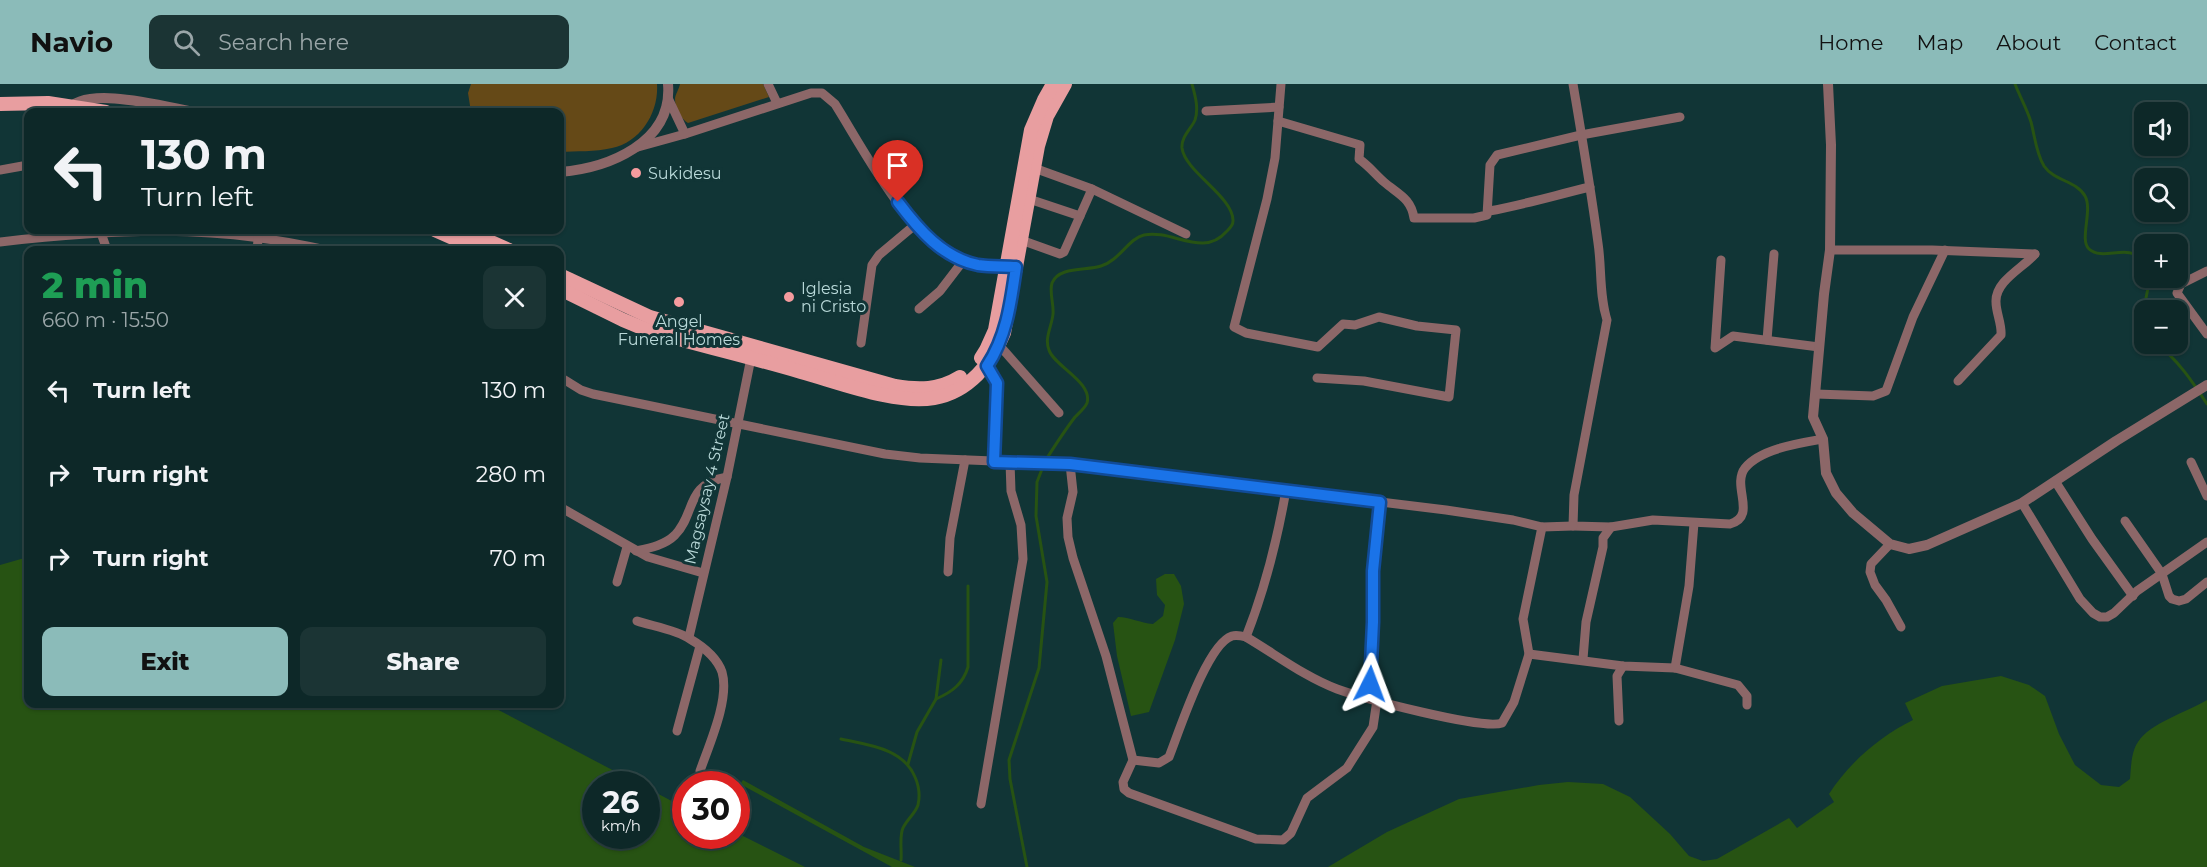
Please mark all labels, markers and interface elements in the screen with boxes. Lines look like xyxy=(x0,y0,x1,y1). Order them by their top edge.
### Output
search box xyxy=(149,15,569,69)
text: Navio xyxy=(30,25,113,59)
icon: search xyxy=(170,26,203,59)
text: Search here xyxy=(218,29,349,56)
text: Home xyxy=(1818,30,1883,55)
text: Map xyxy=(1916,30,1963,55)
text: About xyxy=(1996,30,2061,55)
text: Contact xyxy=(2094,30,2177,55)
map controls xyxy=(2134,102,2188,354)
button: sound xyxy=(2134,102,2188,156)
text: 130 m xyxy=(141,128,267,180)
icon: left xyxy=(42,132,120,210)
pin xyxy=(872,140,923,202)
icon: arrive xyxy=(881,149,914,182)
place label: Sukidesu xyxy=(648,164,722,183)
marker: Sukidesu xyxy=(629,166,643,180)
button: search xyxy=(2134,168,2188,222)
text: Turn left xyxy=(141,180,254,213)
button: + xyxy=(2134,234,2188,288)
text: 2 min xyxy=(42,263,148,307)
button: close xyxy=(483,266,546,329)
place label: Iglesia ni Cristo xyxy=(801,279,866,316)
marker: Iglesia ni Cristo xyxy=(782,290,796,304)
marker: Angel Funeral Homes xyxy=(672,295,686,309)
button: − xyxy=(2134,300,2188,354)
text: 660 m · 15:50 xyxy=(42,308,169,332)
place label: Angel Funeral Homes xyxy=(618,312,740,349)
icon: left xyxy=(42,374,75,407)
text: Turn left xyxy=(93,377,191,404)
text: 130 m xyxy=(482,377,546,404)
street label: Magsaysay 4 Street xyxy=(680,411,734,566)
icon: right xyxy=(42,458,75,491)
text: Turn right xyxy=(93,461,208,488)
text: 280 m xyxy=(476,461,546,488)
icon: right xyxy=(42,542,75,575)
text: Turn right xyxy=(93,545,208,572)
text: 70 m xyxy=(490,545,546,572)
button: Exit xyxy=(42,627,288,696)
button: Share xyxy=(300,627,546,696)
position arrow xyxy=(1338,652,1402,716)
speed limit sign: 30 xyxy=(672,771,750,849)
text: 26 xyxy=(603,784,639,821)
text: km/h xyxy=(601,816,641,835)

